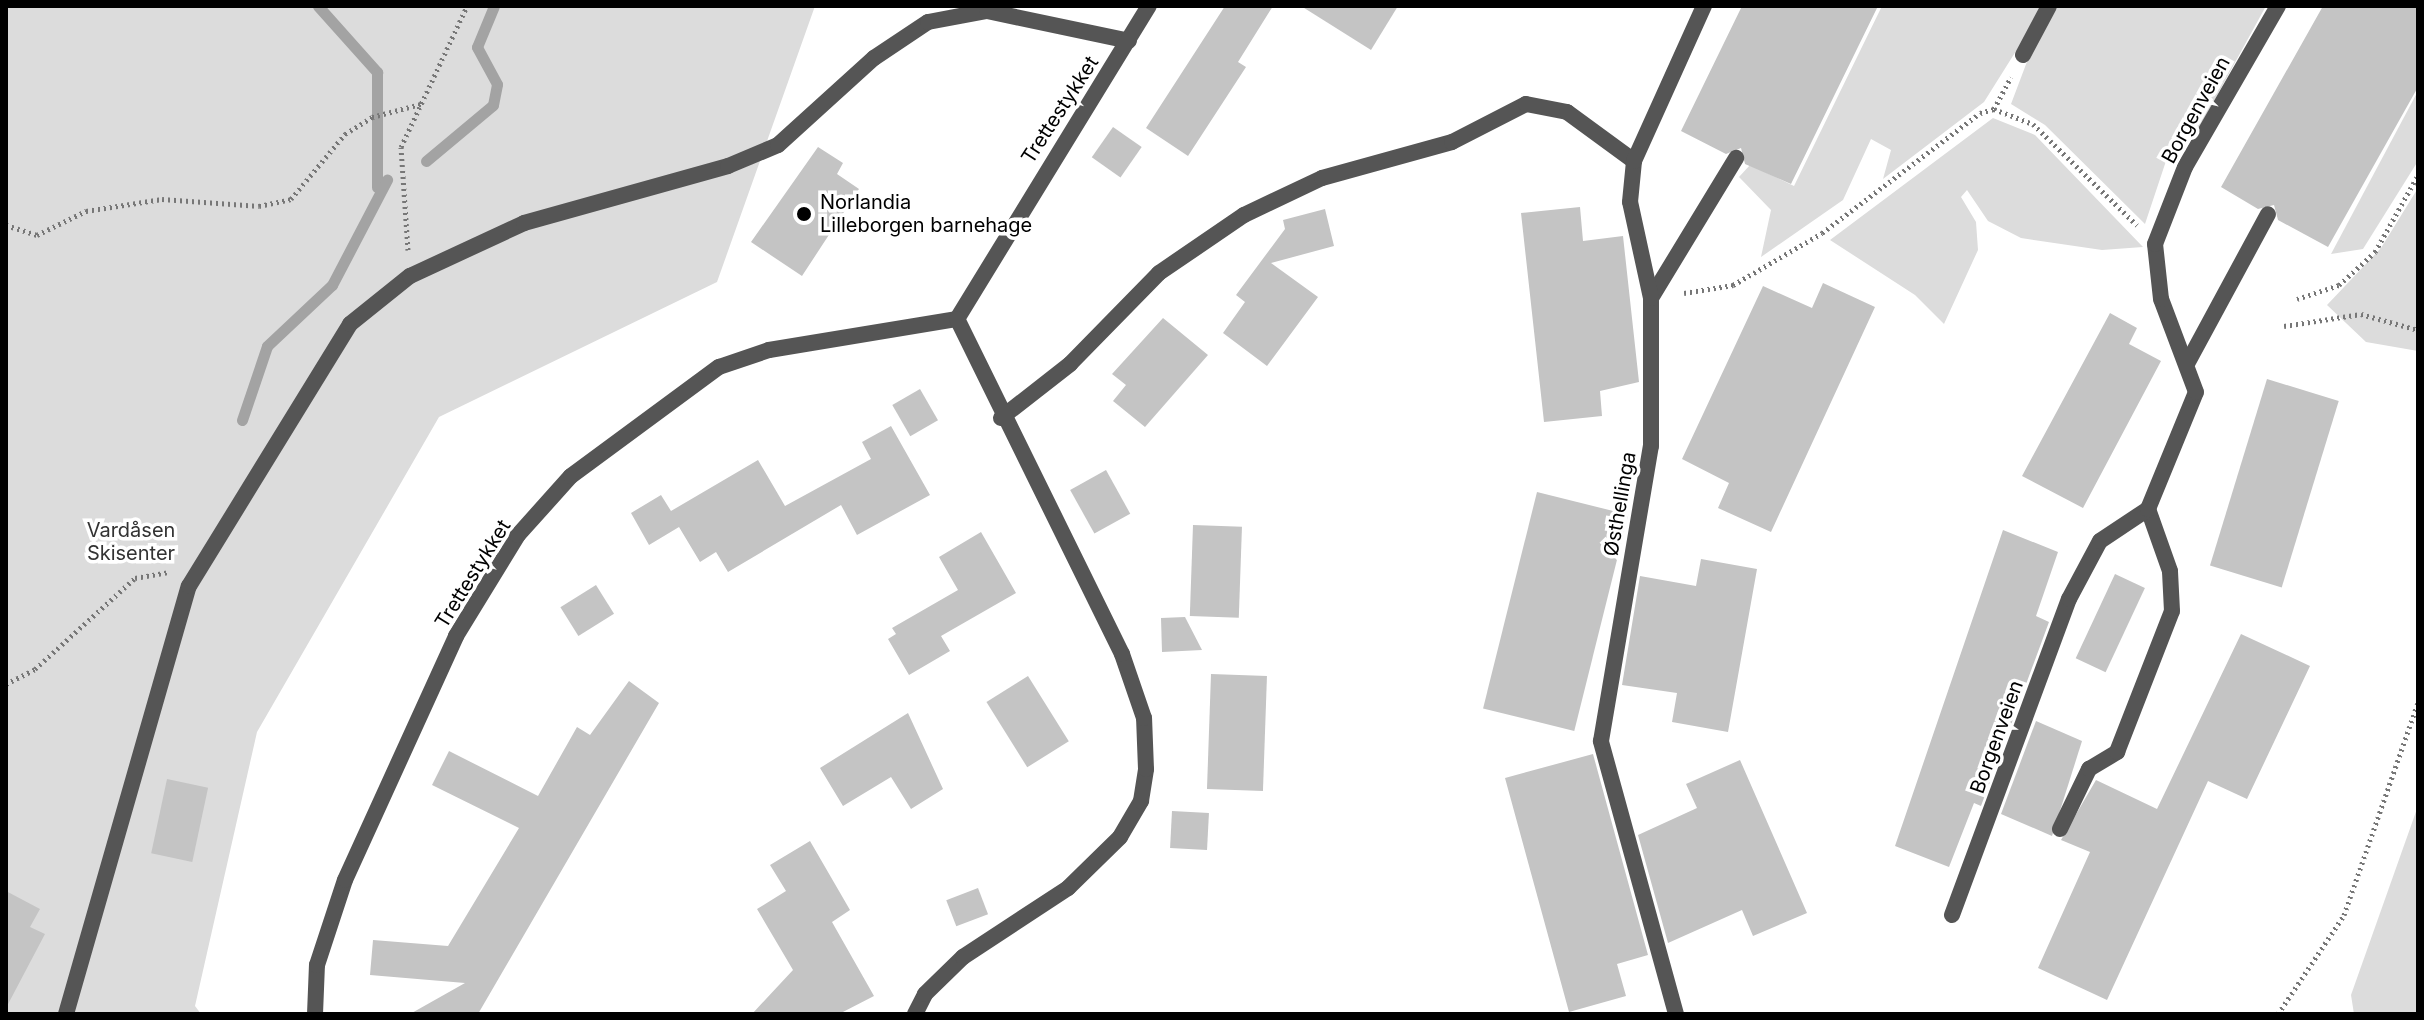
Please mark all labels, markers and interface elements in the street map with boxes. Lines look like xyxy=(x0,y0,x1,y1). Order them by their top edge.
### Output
street label: Trettestykket xyxy=(1016,52,1104,168)
street label: Borgenveien xyxy=(2157,52,2235,168)
place label: Norlandia Lilleborgen barnehage xyxy=(820,190,1032,237)
marker: Norlandia Lilleborgen barnehage xyxy=(795,205,813,223)
street label: Østhellinga xyxy=(1599,450,1641,558)
street label: Trettestykket xyxy=(430,515,516,633)
park label: Vardåsen Skisenter xyxy=(87,518,175,565)
street label: Borgenveien xyxy=(1965,677,2029,797)

